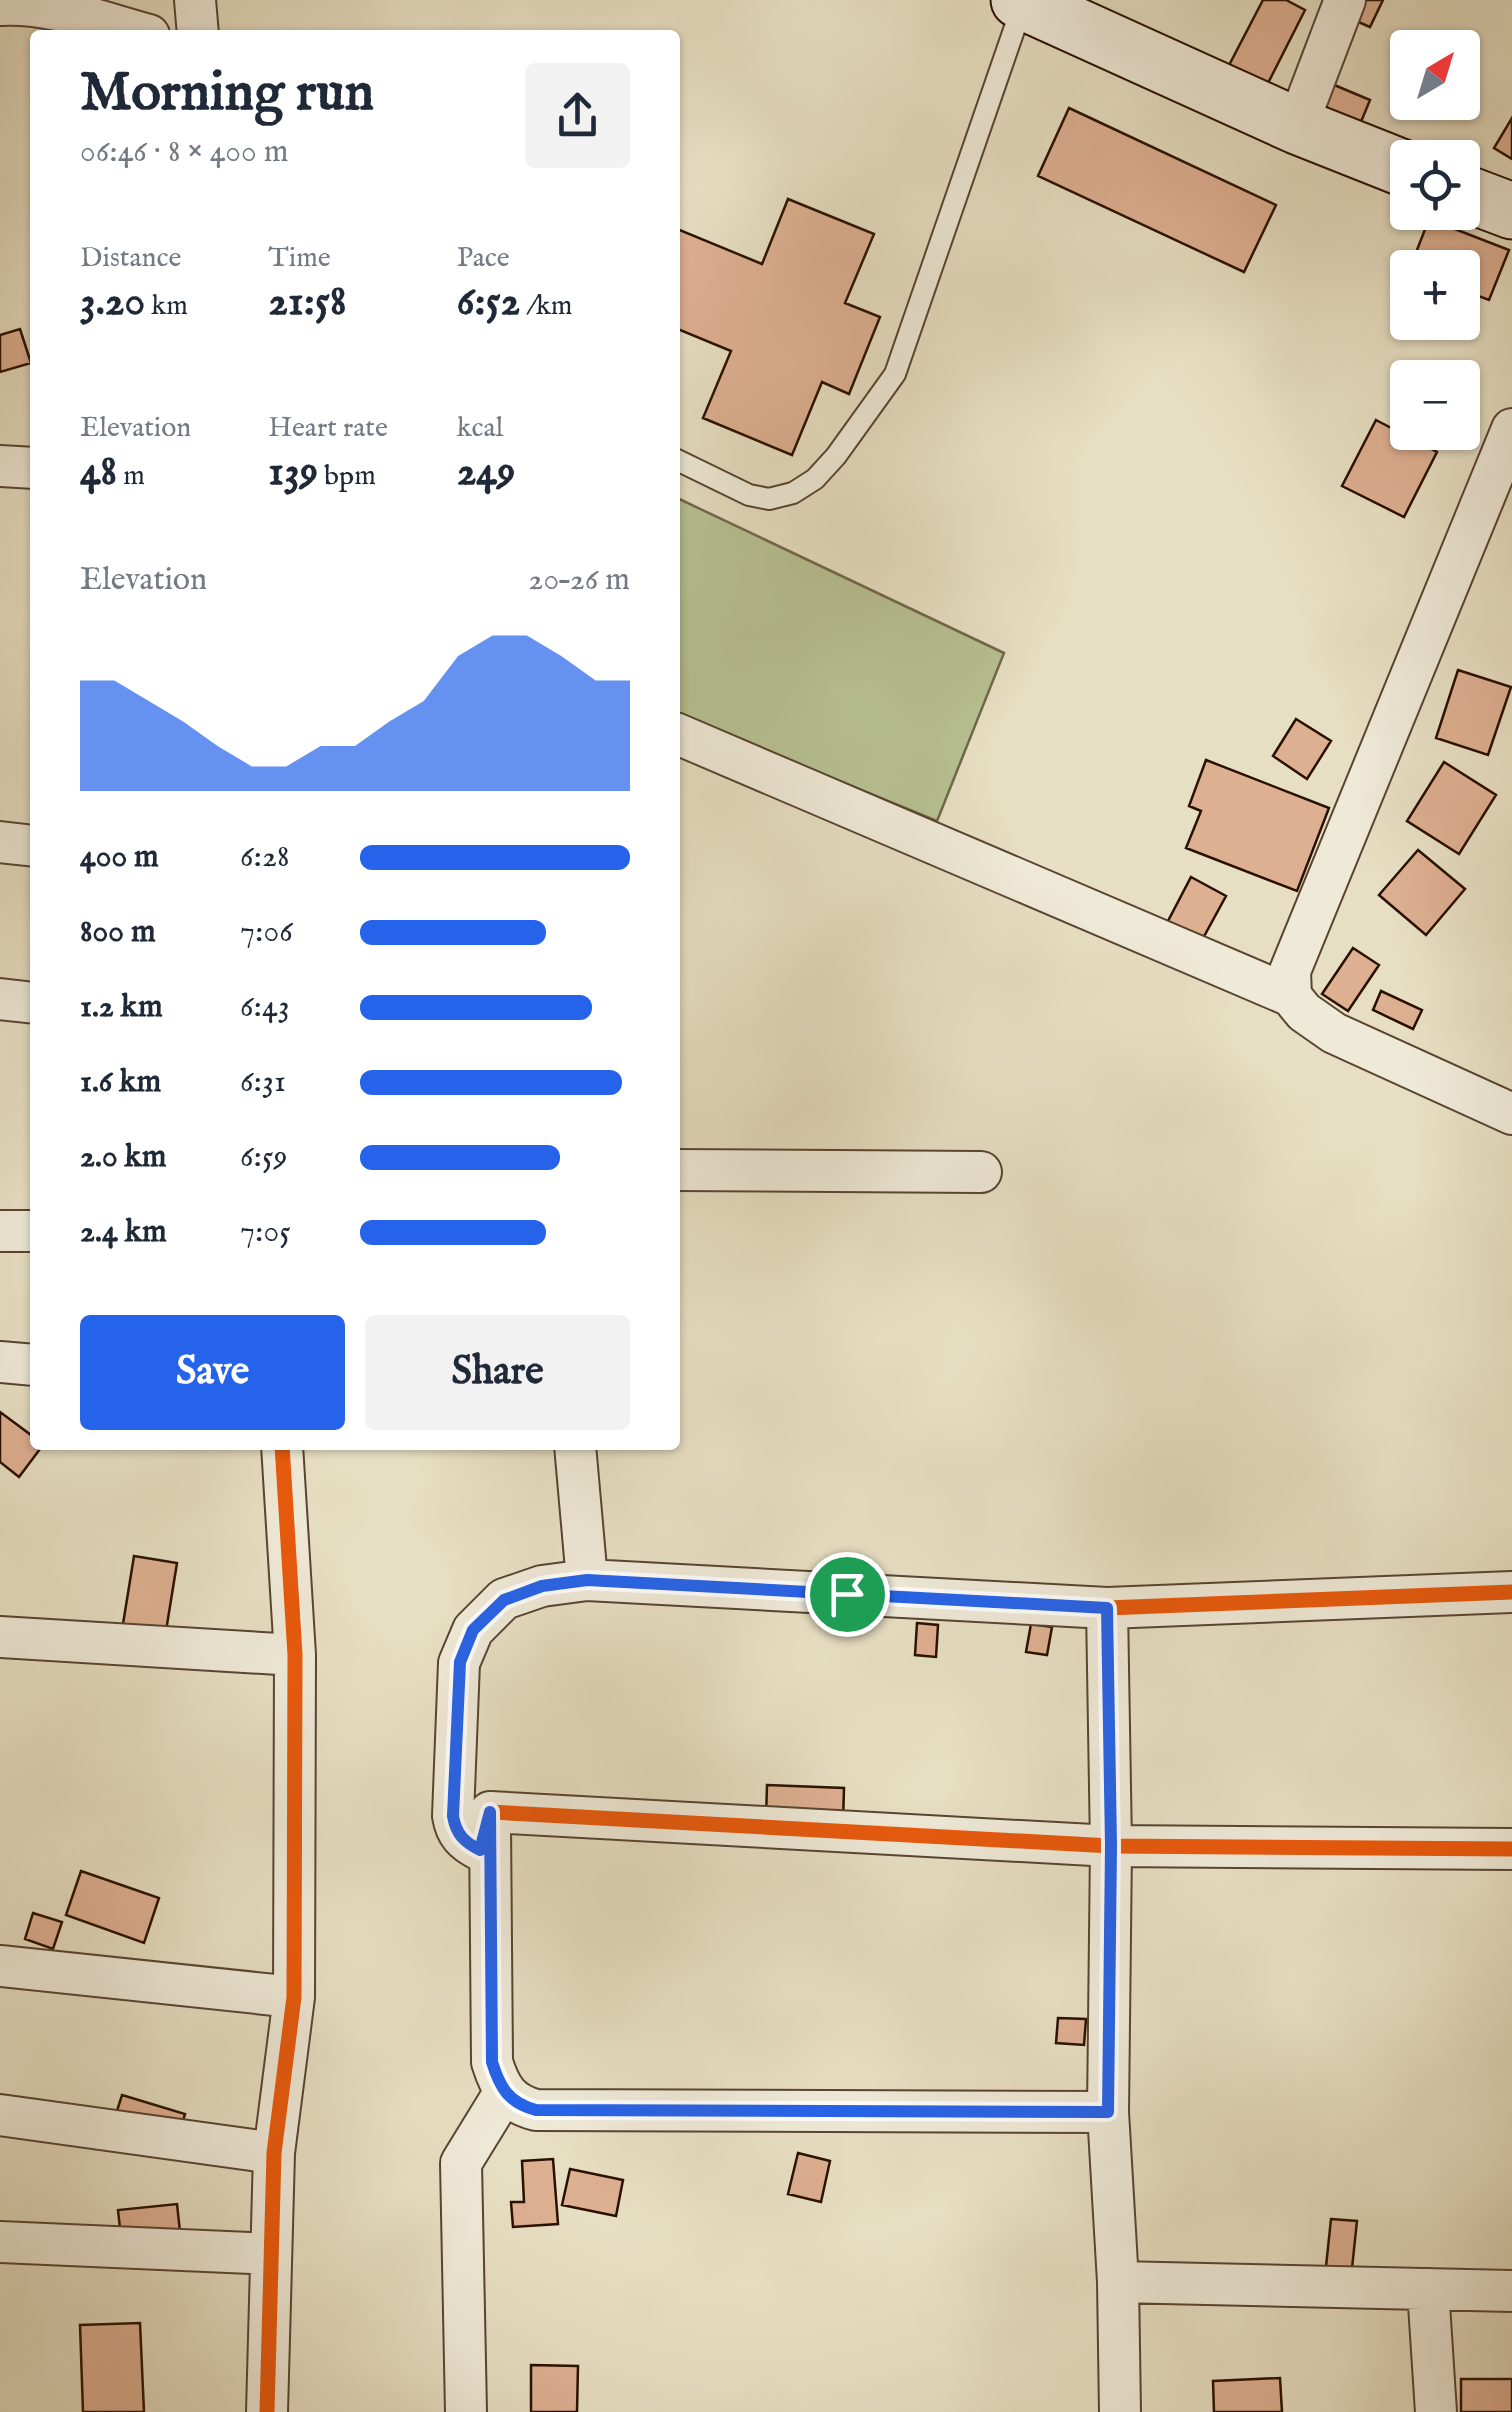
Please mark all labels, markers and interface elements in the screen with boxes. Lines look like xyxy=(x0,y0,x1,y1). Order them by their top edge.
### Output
north arrow xyxy=(1390,30,1480,120)
map controls xyxy=(1390,30,1480,450)
text: Morning run xyxy=(80,59,374,129)
button: share xyxy=(525,63,630,168)
text: 06:46 · 8 × 400 m xyxy=(80,132,288,173)
button: locate xyxy=(1390,140,1480,230)
text: Distance xyxy=(80,241,181,276)
text: Time xyxy=(268,241,331,276)
text: Pace xyxy=(457,241,510,276)
button: + xyxy=(1390,250,1480,340)
text: 3.20 xyxy=(80,276,145,329)
text: 21:58 xyxy=(268,276,346,329)
text: 6:52 xyxy=(457,276,520,329)
text: km xyxy=(145,289,188,324)
text: /km xyxy=(520,289,573,324)
button: − xyxy=(1390,360,1480,450)
text: Elevation xyxy=(80,411,191,446)
text: Heart rate xyxy=(268,411,388,446)
text: kcal xyxy=(457,411,503,446)
text: 48 xyxy=(80,446,117,499)
text: 139 xyxy=(268,446,318,499)
text: 249 xyxy=(457,446,515,499)
text: m xyxy=(117,459,145,494)
text: bpm xyxy=(318,459,376,494)
text: Elevation xyxy=(80,560,207,601)
text: 20–26 m xyxy=(528,560,630,601)
text: 400 m xyxy=(80,837,159,878)
text: 6:28 xyxy=(240,837,290,878)
text: 800 m xyxy=(80,912,156,953)
text: 7:06 xyxy=(240,912,293,953)
text: 1.2 km xyxy=(80,987,163,1028)
text: 6:43 xyxy=(240,987,290,1028)
text: 1.6 km xyxy=(80,1062,161,1103)
text: 6:31 xyxy=(240,1062,286,1103)
text: 2.0 km xyxy=(80,1137,166,1178)
text: 6:59 xyxy=(240,1137,288,1178)
text: 2.4 km xyxy=(80,1212,167,1253)
text: 7:05 xyxy=(240,1212,291,1253)
button: Save xyxy=(80,1315,345,1430)
button: Share xyxy=(365,1315,630,1430)
pin xyxy=(805,1552,890,1637)
icon: arrive xyxy=(820,1567,875,1622)

